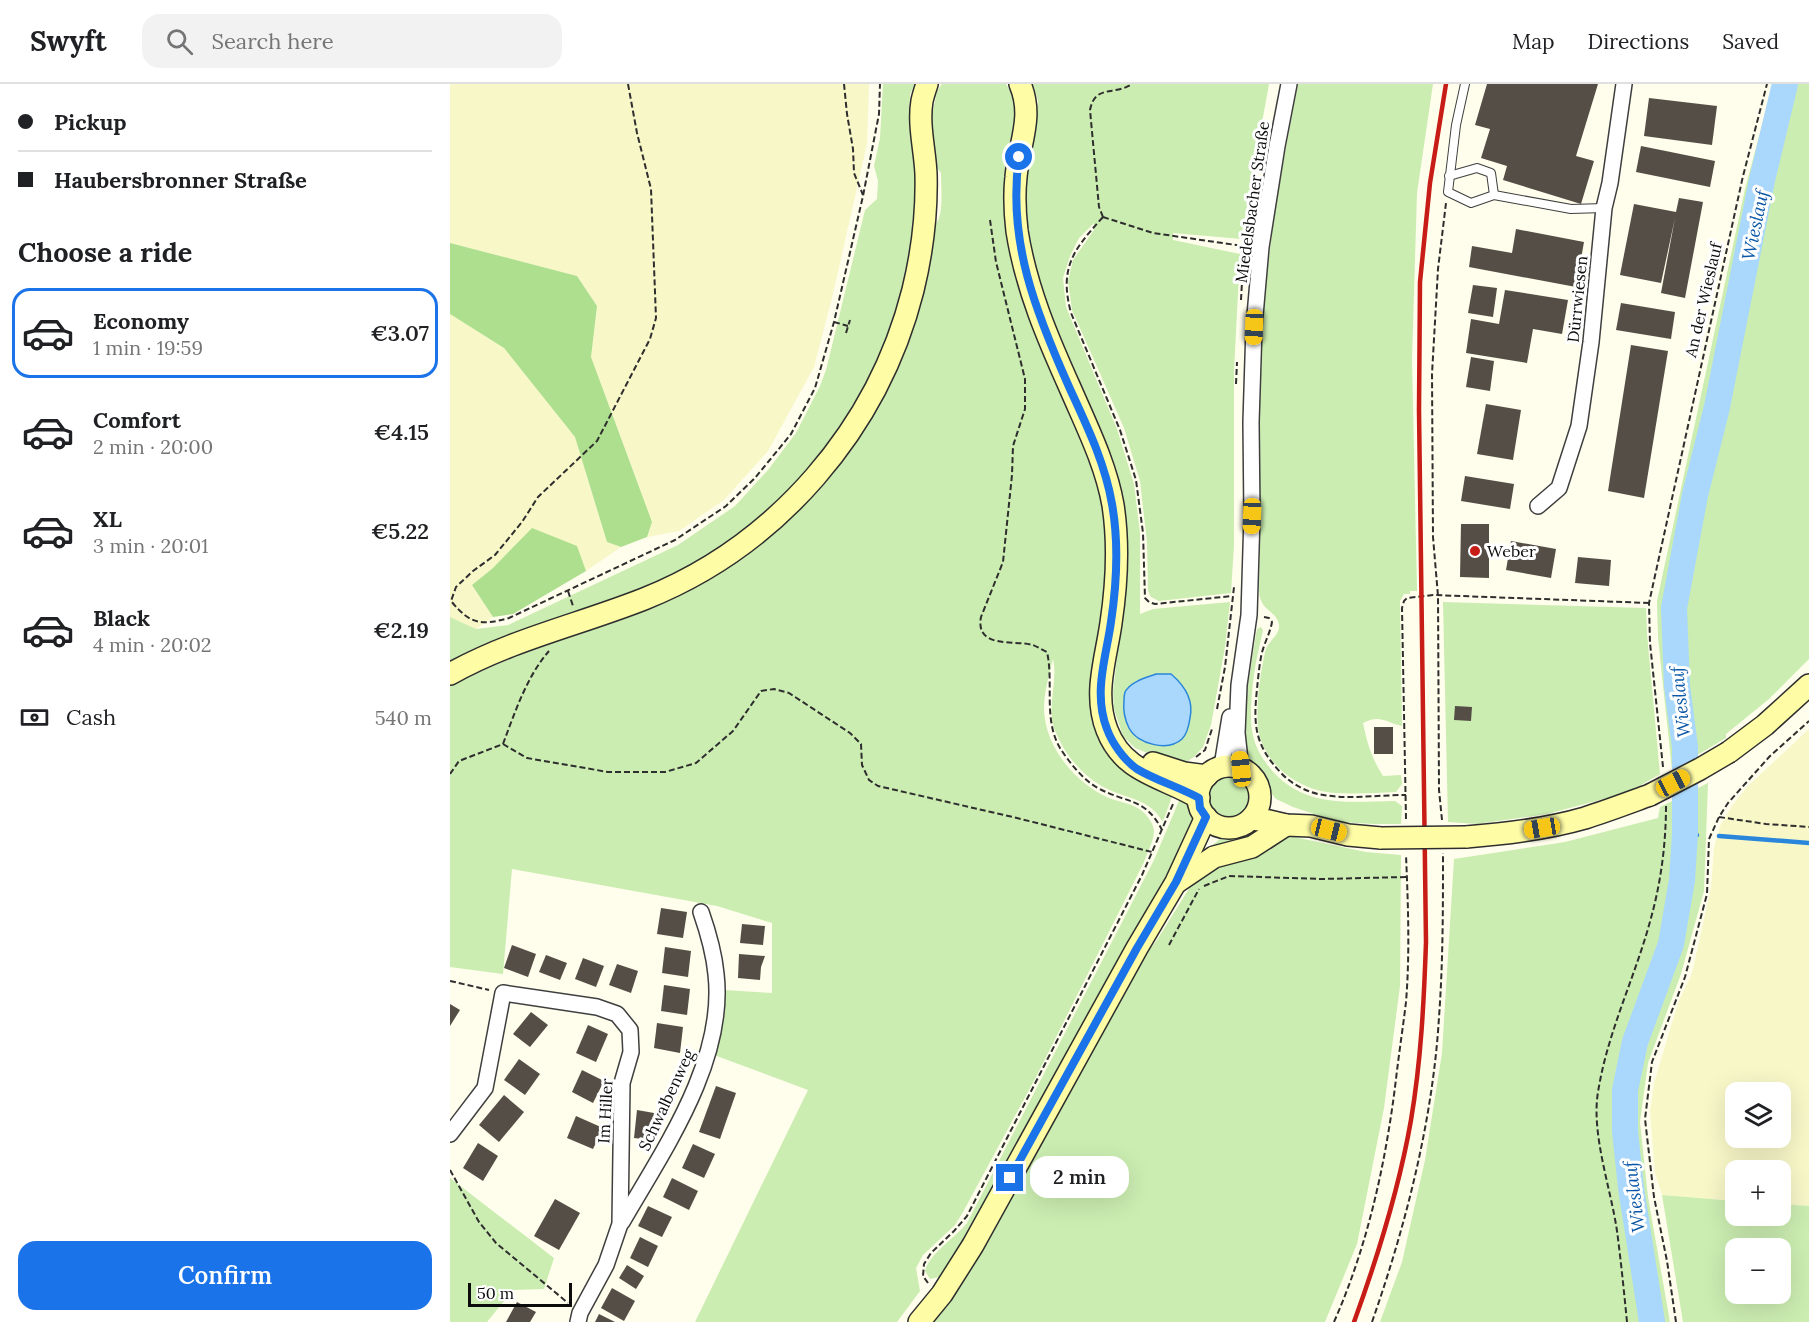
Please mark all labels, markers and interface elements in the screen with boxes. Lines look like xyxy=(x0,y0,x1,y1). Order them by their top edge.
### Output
search box xyxy=(142,14,562,68)
text: Swyft xyxy=(30,23,106,59)
icon: search xyxy=(163,25,196,58)
text: Search here xyxy=(211,27,334,55)
text: Map xyxy=(1512,28,1555,55)
text: Directions xyxy=(1588,28,1689,55)
text: Saved xyxy=(1722,28,1779,55)
text: Pickup xyxy=(54,108,127,136)
street label: Miedelsbacher Straße xyxy=(1231,120,1273,284)
route start xyxy=(1005,143,1032,170)
text: Haubersbronner Straße xyxy=(54,166,307,194)
water label: Wieslauf xyxy=(1736,186,1774,262)
text: Choose a ride xyxy=(18,235,192,269)
street label: An der Wieslauf xyxy=(1680,239,1726,360)
street label: Dürrwiesen xyxy=(1562,254,1592,343)
icon: car xyxy=(21,306,75,360)
text: Economy xyxy=(93,307,189,335)
car xyxy=(1244,309,1264,345)
text: €3.07 xyxy=(370,319,429,347)
text: 1 min · 19:59 xyxy=(93,335,203,360)
icon: car xyxy=(21,405,75,459)
text: Comfort xyxy=(93,406,181,434)
text: €4.15 xyxy=(374,418,429,446)
text: 2 min · 20:00 xyxy=(93,434,213,459)
car xyxy=(1242,498,1262,534)
icon: car xyxy=(21,504,75,558)
text: XL xyxy=(93,505,122,533)
text: €5.22 xyxy=(371,517,429,545)
text: 3 min · 20:01 xyxy=(93,533,208,558)
place label: Weber xyxy=(1487,541,1536,561)
marker: Weber xyxy=(1468,544,1482,558)
icon: car xyxy=(21,603,75,657)
text: Black xyxy=(93,604,150,632)
text: €2.19 xyxy=(373,616,429,644)
text: 4 min · 20:02 xyxy=(93,632,211,657)
water label: Wieslauf xyxy=(1665,663,1695,739)
icon: cash xyxy=(18,701,51,734)
text: Cash xyxy=(66,703,116,731)
text: 540 m xyxy=(375,705,432,730)
car xyxy=(1230,750,1252,788)
car xyxy=(1653,767,1693,799)
car xyxy=(1523,816,1561,840)
car xyxy=(1309,817,1349,843)
street label: Schwalbenweg xyxy=(634,1045,699,1154)
street label: Im Hiller xyxy=(593,1078,617,1144)
map controls xyxy=(1725,1082,1791,1304)
button: layers xyxy=(1725,1082,1791,1148)
callout: 2 min xyxy=(1031,1157,1130,1199)
water label: Wieslauf xyxy=(1618,1158,1650,1234)
button: + xyxy=(1725,1160,1791,1226)
route end xyxy=(996,1164,1023,1191)
text: 2 min xyxy=(1053,1164,1106,1189)
button: − xyxy=(1725,1238,1791,1304)
button: Confirm xyxy=(18,1241,432,1310)
scale bar xyxy=(468,1280,572,1308)
text: 50 m xyxy=(477,1283,514,1303)

